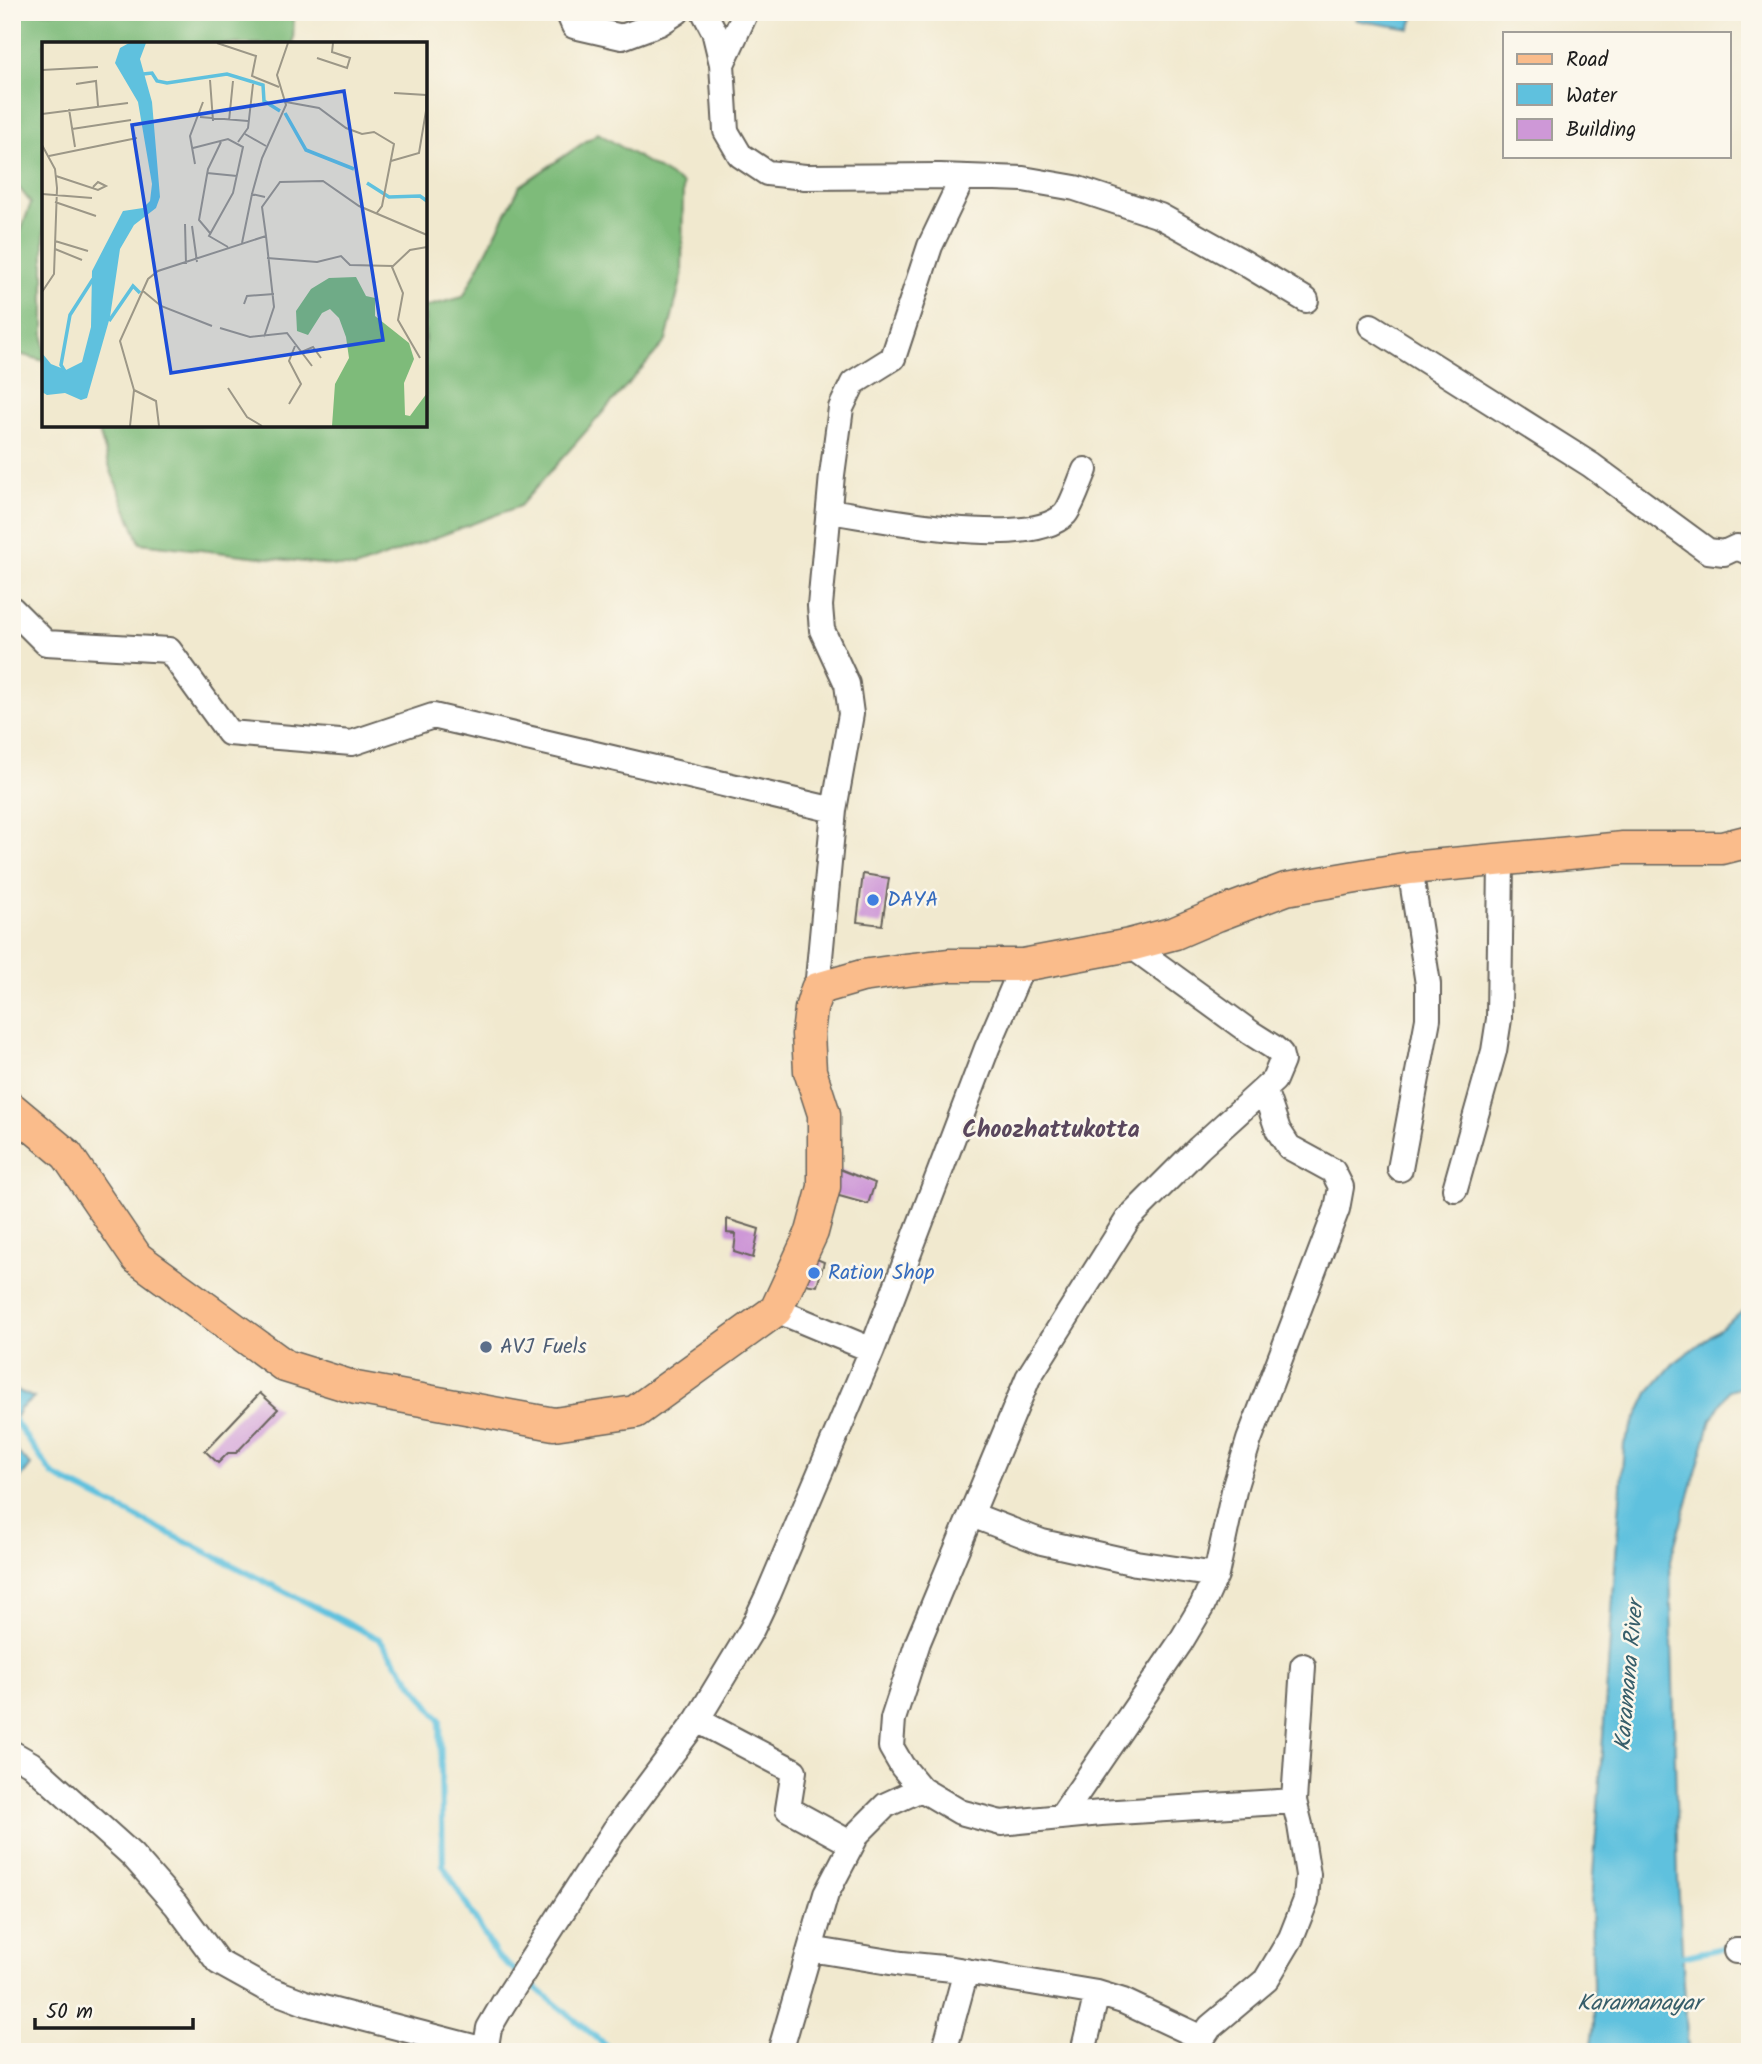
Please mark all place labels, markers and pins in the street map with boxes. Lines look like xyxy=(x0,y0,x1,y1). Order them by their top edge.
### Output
place label: DAYA xyxy=(887,884,938,917)
marker: DAYA xyxy=(865,892,881,908)
place label: Ration Shop xyxy=(828,1257,934,1290)
marker: Ration Shop xyxy=(806,1265,822,1281)
place label: AVJ Fuels xyxy=(500,1331,587,1364)
marker: AVJ Fuels xyxy=(478,1339,494,1355)

